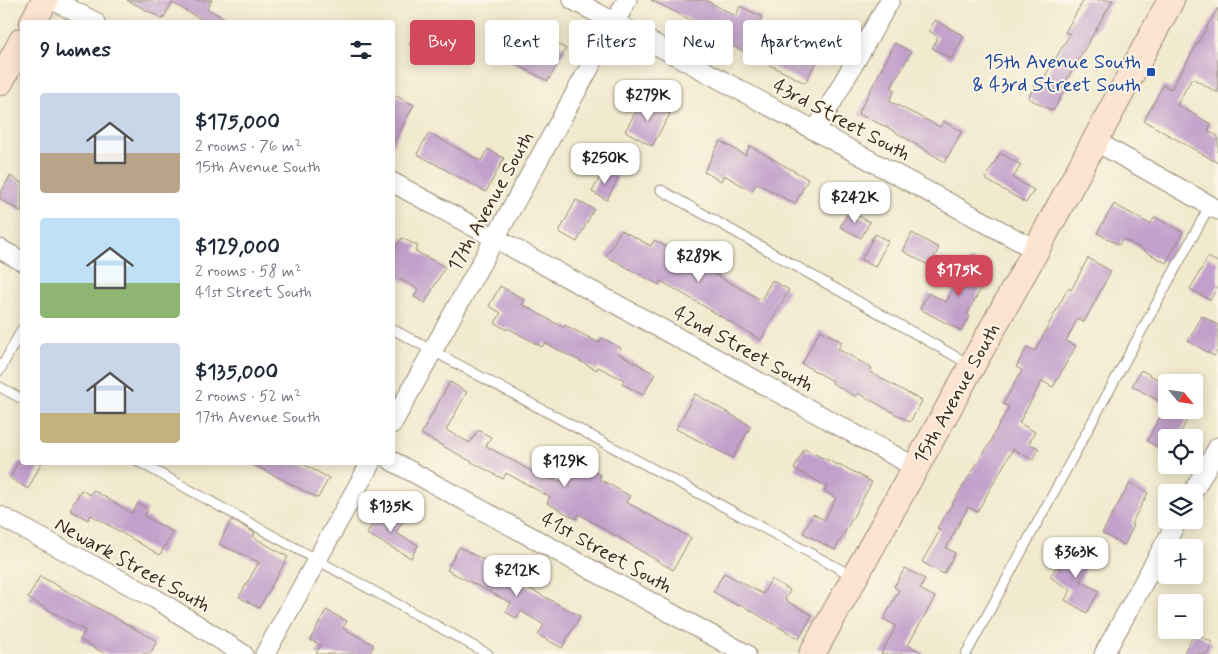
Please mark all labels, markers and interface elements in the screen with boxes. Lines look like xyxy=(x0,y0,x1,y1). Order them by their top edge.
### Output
chip: Buy xyxy=(410,20,475,65)
chip: Rent xyxy=(485,20,559,65)
chip: Filters xyxy=(569,20,655,65)
chip: New xyxy=(665,20,733,65)
chip: Apartment xyxy=(743,20,861,65)
text: 9 homes xyxy=(40,36,111,64)
icon: filters xyxy=(347,36,375,64)
place label: 15th Avenue South & 43rd Street South xyxy=(972,49,1141,99)
marker: 15th Avenue South & 43rd Street South xyxy=(1145,66,1157,78)
street label: 43rd Street South xyxy=(768,73,915,168)
pin: $279K xyxy=(613,80,683,122)
text: $279K xyxy=(625,85,671,106)
text: $175,000 xyxy=(195,108,280,136)
icon: home xyxy=(80,113,140,173)
street label: 17th Avenue South xyxy=(442,127,541,277)
text: 2 rooms · 76 m² xyxy=(195,136,302,157)
pin: $250K xyxy=(570,142,640,185)
text: $250K xyxy=(582,148,628,169)
text: 15th Avenue South xyxy=(195,157,321,178)
pin: $242K xyxy=(820,182,890,224)
text: $242K xyxy=(831,187,879,208)
text: $129,000 xyxy=(195,233,280,261)
icon: home xyxy=(80,238,140,298)
pin: $289K xyxy=(664,240,734,283)
text: $289K xyxy=(676,246,722,267)
pin: $175K xyxy=(924,254,994,297)
text: $175K xyxy=(937,260,981,281)
text: 2 rooms · 58 m² xyxy=(195,261,301,282)
text: 41st Street South xyxy=(195,282,312,303)
street label: 42nd Street South xyxy=(668,300,818,399)
street label: 15th Avenue South xyxy=(907,319,1007,469)
text: $135,000 xyxy=(195,358,278,386)
icon: home xyxy=(80,363,140,423)
north arrow xyxy=(1158,374,1202,419)
map controls xyxy=(1158,374,1203,639)
text: 2 rooms · 52 m² xyxy=(195,386,301,407)
text: 17th Avenue South xyxy=(195,407,320,428)
button: locate xyxy=(1158,429,1203,474)
pin: $129K xyxy=(530,446,600,488)
text: $129K xyxy=(543,451,587,472)
button: layers xyxy=(1158,484,1203,529)
pin: $135K xyxy=(356,490,426,533)
text: $135K xyxy=(369,496,413,517)
street label: 41st Street South xyxy=(536,506,677,600)
street label: Newark Street South xyxy=(49,511,215,619)
pin: $363K xyxy=(1041,536,1111,579)
button: + xyxy=(1158,539,1203,584)
text: $363K xyxy=(1054,542,1098,563)
pin: $212K xyxy=(482,554,552,597)
text: $212K xyxy=(495,560,539,581)
button: − xyxy=(1158,594,1203,639)

